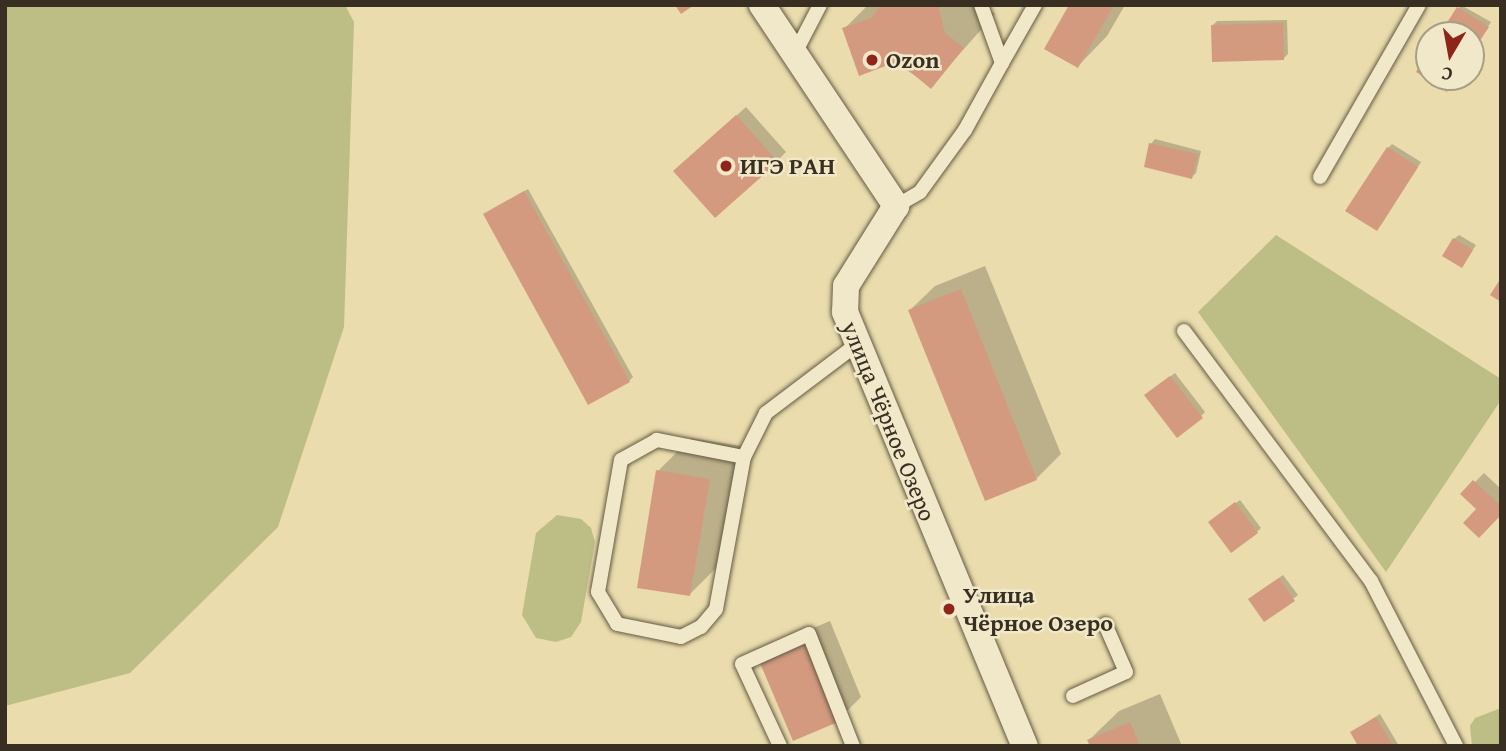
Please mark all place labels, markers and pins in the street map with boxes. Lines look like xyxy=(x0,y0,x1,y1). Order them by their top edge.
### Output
place label: Ozon xyxy=(886,46,939,74)
marker: Ozon xyxy=(864,52,880,68)
place label: ИГЭ РАН xyxy=(740,152,835,180)
marker: ИГЭ РАН xyxy=(718,158,734,174)
place label: Улица Чёрное Озеро xyxy=(963,581,1113,637)
marker: Улица Чёрное Озеро xyxy=(941,601,957,617)

